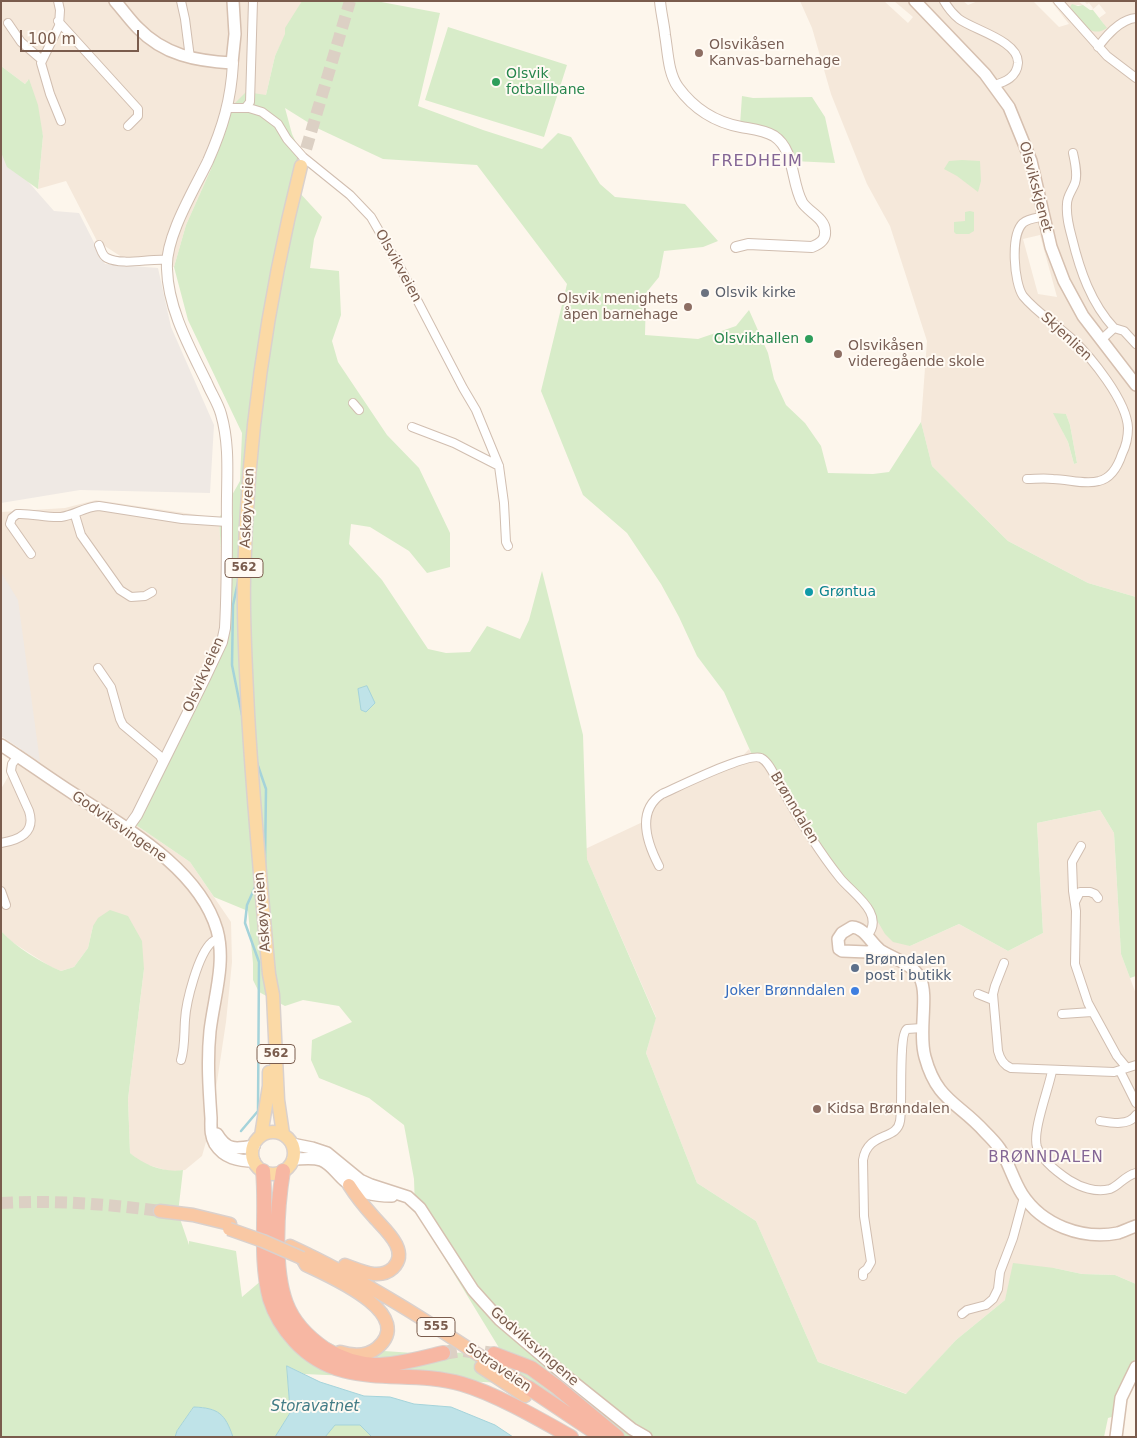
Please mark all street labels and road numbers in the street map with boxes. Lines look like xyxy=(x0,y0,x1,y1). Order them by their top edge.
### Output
street label: Olsvikskjenet xyxy=(1015,140,1055,234)
street label: Olsvikveien xyxy=(371,227,425,305)
street label: Skjenlien xyxy=(1037,309,1095,365)
street label: Askøyveien xyxy=(238,468,258,548)
road number: 562 xyxy=(225,558,263,578)
street label: Olsvikveien xyxy=(180,635,228,715)
street label: Brønndalen xyxy=(766,769,822,847)
street label: Godviksvingene xyxy=(68,788,170,866)
street label: Askøyveien xyxy=(251,871,275,953)
road number: 562 xyxy=(257,1044,295,1064)
street label: Godviksvingene xyxy=(486,1304,582,1390)
road number: 555 xyxy=(417,1318,455,1336)
street label: Sotraveien xyxy=(462,1340,534,1396)

